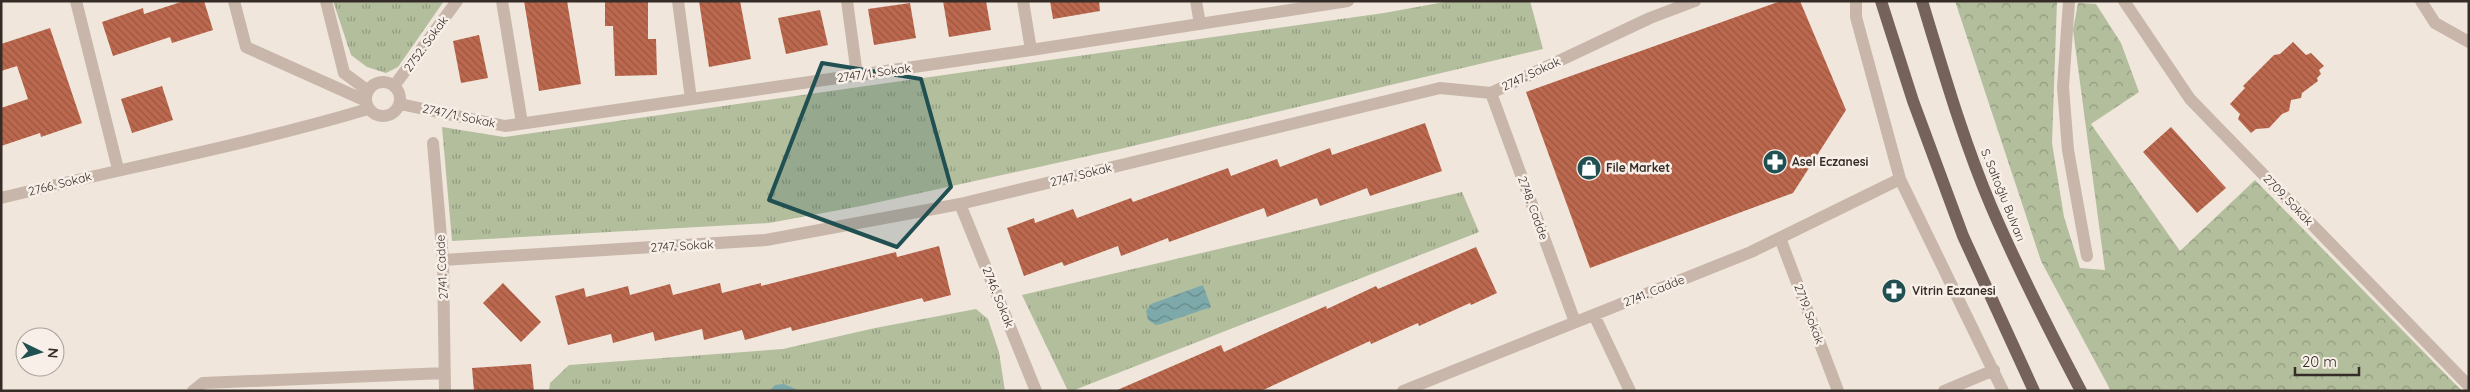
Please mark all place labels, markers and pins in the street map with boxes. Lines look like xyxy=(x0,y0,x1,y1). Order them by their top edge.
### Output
pharmacy icon: Asel Eczanesi xyxy=(1762,149,1788,175)
place label: Asel Eczanesi xyxy=(1792,154,1869,169)
shop icon: File Market xyxy=(1576,155,1602,181)
place label: File Market xyxy=(1606,160,1670,175)
pharmacy icon: Vitrin Eczanesi xyxy=(1881,278,1907,304)
place label: Vitrin Eczanesi xyxy=(1912,283,1996,298)

